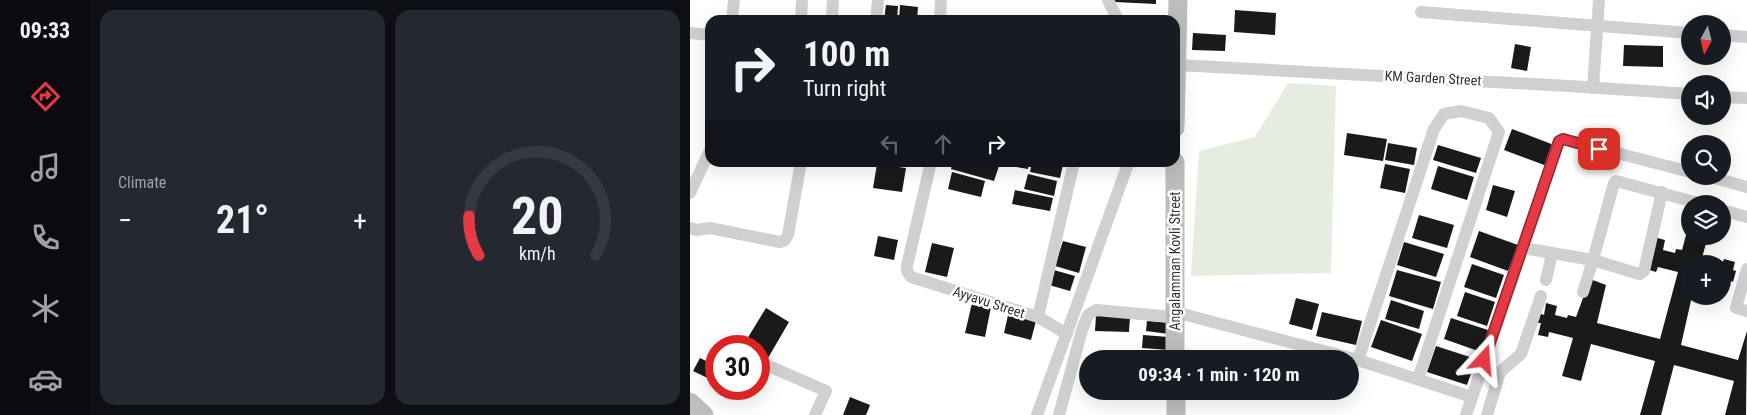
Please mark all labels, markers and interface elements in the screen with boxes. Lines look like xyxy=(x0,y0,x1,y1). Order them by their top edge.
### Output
north arrow xyxy=(1681,15,1731,65)
map controls xyxy=(1681,15,1731,305)
text: 09:33 xyxy=(20,18,70,43)
text: 100 m xyxy=(803,34,890,75)
icon: right xyxy=(720,35,785,100)
street label: KM Garden Street xyxy=(1384,67,1482,89)
button: sound xyxy=(1681,75,1731,125)
text: Turn right xyxy=(803,76,886,101)
icon: directions xyxy=(28,79,63,114)
pin xyxy=(1578,128,1620,170)
icon: left xyxy=(876,130,904,158)
icon: ahead xyxy=(929,130,957,158)
icon: right xyxy=(982,130,1010,158)
icon: arrive xyxy=(1585,135,1613,163)
button: search xyxy=(1681,135,1731,185)
icon: music xyxy=(28,150,63,185)
text: Climate xyxy=(118,173,166,192)
text: 20 xyxy=(511,186,564,247)
street label: Angalamman Kovli Street xyxy=(1167,192,1183,330)
button: layers xyxy=(1681,195,1731,245)
text: 21° xyxy=(216,198,269,242)
text: − xyxy=(118,204,132,237)
text: + xyxy=(353,204,367,237)
icon: phone xyxy=(28,220,63,255)
text: km/h xyxy=(519,243,556,264)
button: + xyxy=(1681,255,1731,305)
street label: Ayyavu Street xyxy=(951,283,1027,321)
icon: climate xyxy=(28,291,63,326)
position arrow xyxy=(1457,333,1509,385)
speed limit sign: 30 xyxy=(705,335,770,400)
icon: car xyxy=(28,362,63,397)
text: 09:34 · 1 min · 120 m xyxy=(1138,363,1300,386)

